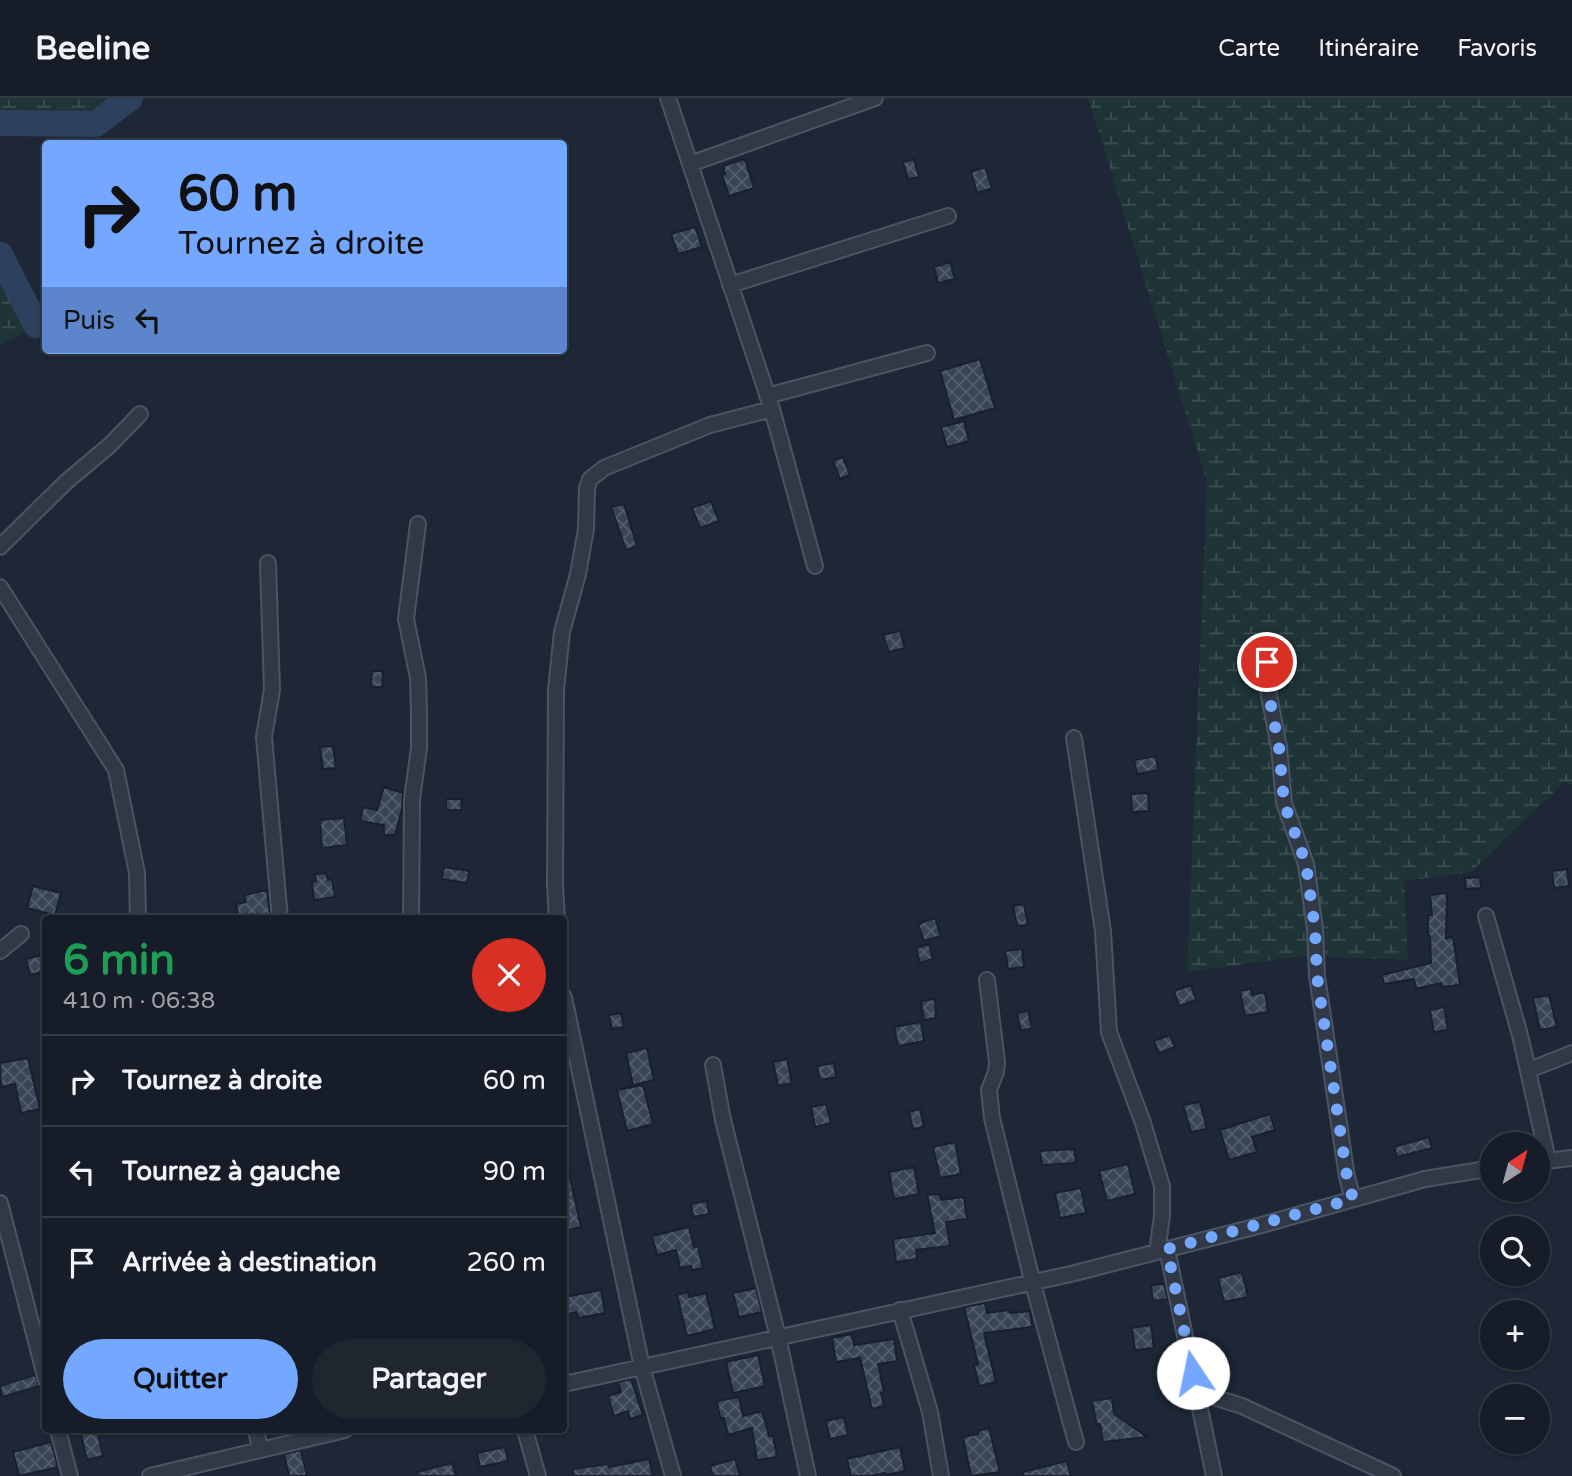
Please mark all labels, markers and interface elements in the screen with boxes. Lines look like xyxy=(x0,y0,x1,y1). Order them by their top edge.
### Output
text: Beeline xyxy=(35,29,150,68)
text: Carte xyxy=(1218,34,1280,63)
text: Itinéraire xyxy=(1318,34,1419,63)
text: Favoris xyxy=(1457,34,1537,63)
text: 60 m xyxy=(178,165,297,224)
icon: right xyxy=(63,168,154,259)
text: Tournez à droite xyxy=(178,225,424,263)
icon: left xyxy=(129,301,167,339)
text: Puis xyxy=(63,305,115,336)
pin xyxy=(1237,632,1297,692)
icon: arrive xyxy=(1248,643,1286,681)
text: 6 min xyxy=(63,935,175,986)
button: close xyxy=(472,938,546,1012)
text: 410 m · 06:38 xyxy=(63,987,215,1015)
icon: right xyxy=(63,1062,101,1100)
text: Tournez à droite xyxy=(122,1065,322,1096)
text: 60 m xyxy=(483,1065,546,1096)
north arrow xyxy=(1480,1132,1550,1202)
map controls xyxy=(1480,1132,1550,1454)
icon: left xyxy=(63,1153,101,1191)
text: Tournez à gauche xyxy=(122,1156,341,1187)
text: 90 m xyxy=(483,1156,546,1187)
button: search xyxy=(1480,1216,1550,1286)
icon: arrive xyxy=(63,1244,101,1282)
text: Arrivée à destination xyxy=(122,1247,377,1278)
text: 260 m xyxy=(466,1247,546,1278)
button: + xyxy=(1480,1300,1550,1370)
position arrow xyxy=(1156,1336,1230,1410)
button: Quitter xyxy=(63,1339,298,1419)
button: Partager xyxy=(312,1339,546,1419)
button: − xyxy=(1480,1384,1550,1454)

